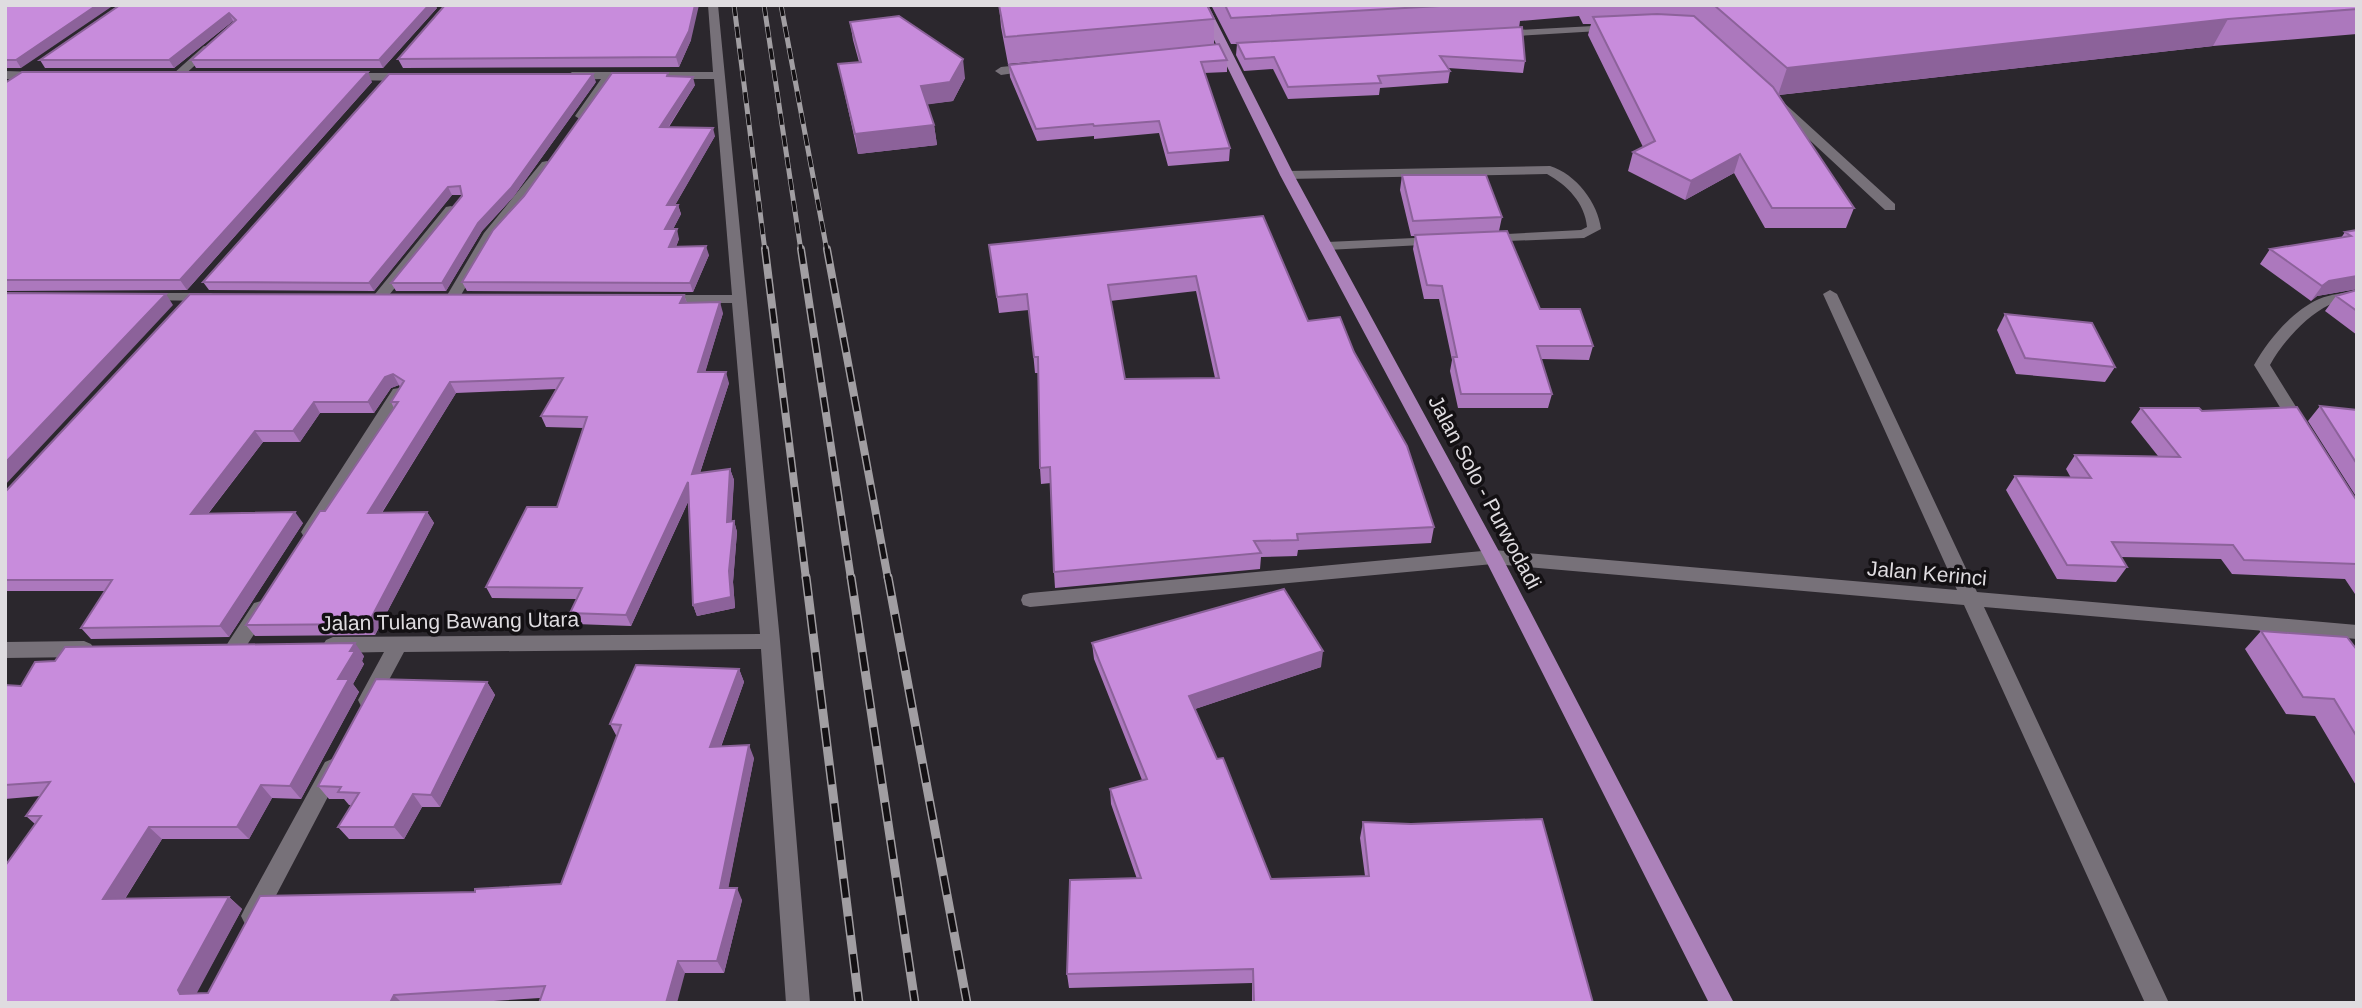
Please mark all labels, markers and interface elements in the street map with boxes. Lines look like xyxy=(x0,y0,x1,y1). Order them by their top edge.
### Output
street label: Jalan Solo - Purwodadi xyxy=(1424,391,1546,593)
street label: Jalan Kerinci xyxy=(1866,556,1988,590)
street label: Jalan Tulang Bawang Utara xyxy=(321,607,580,635)

